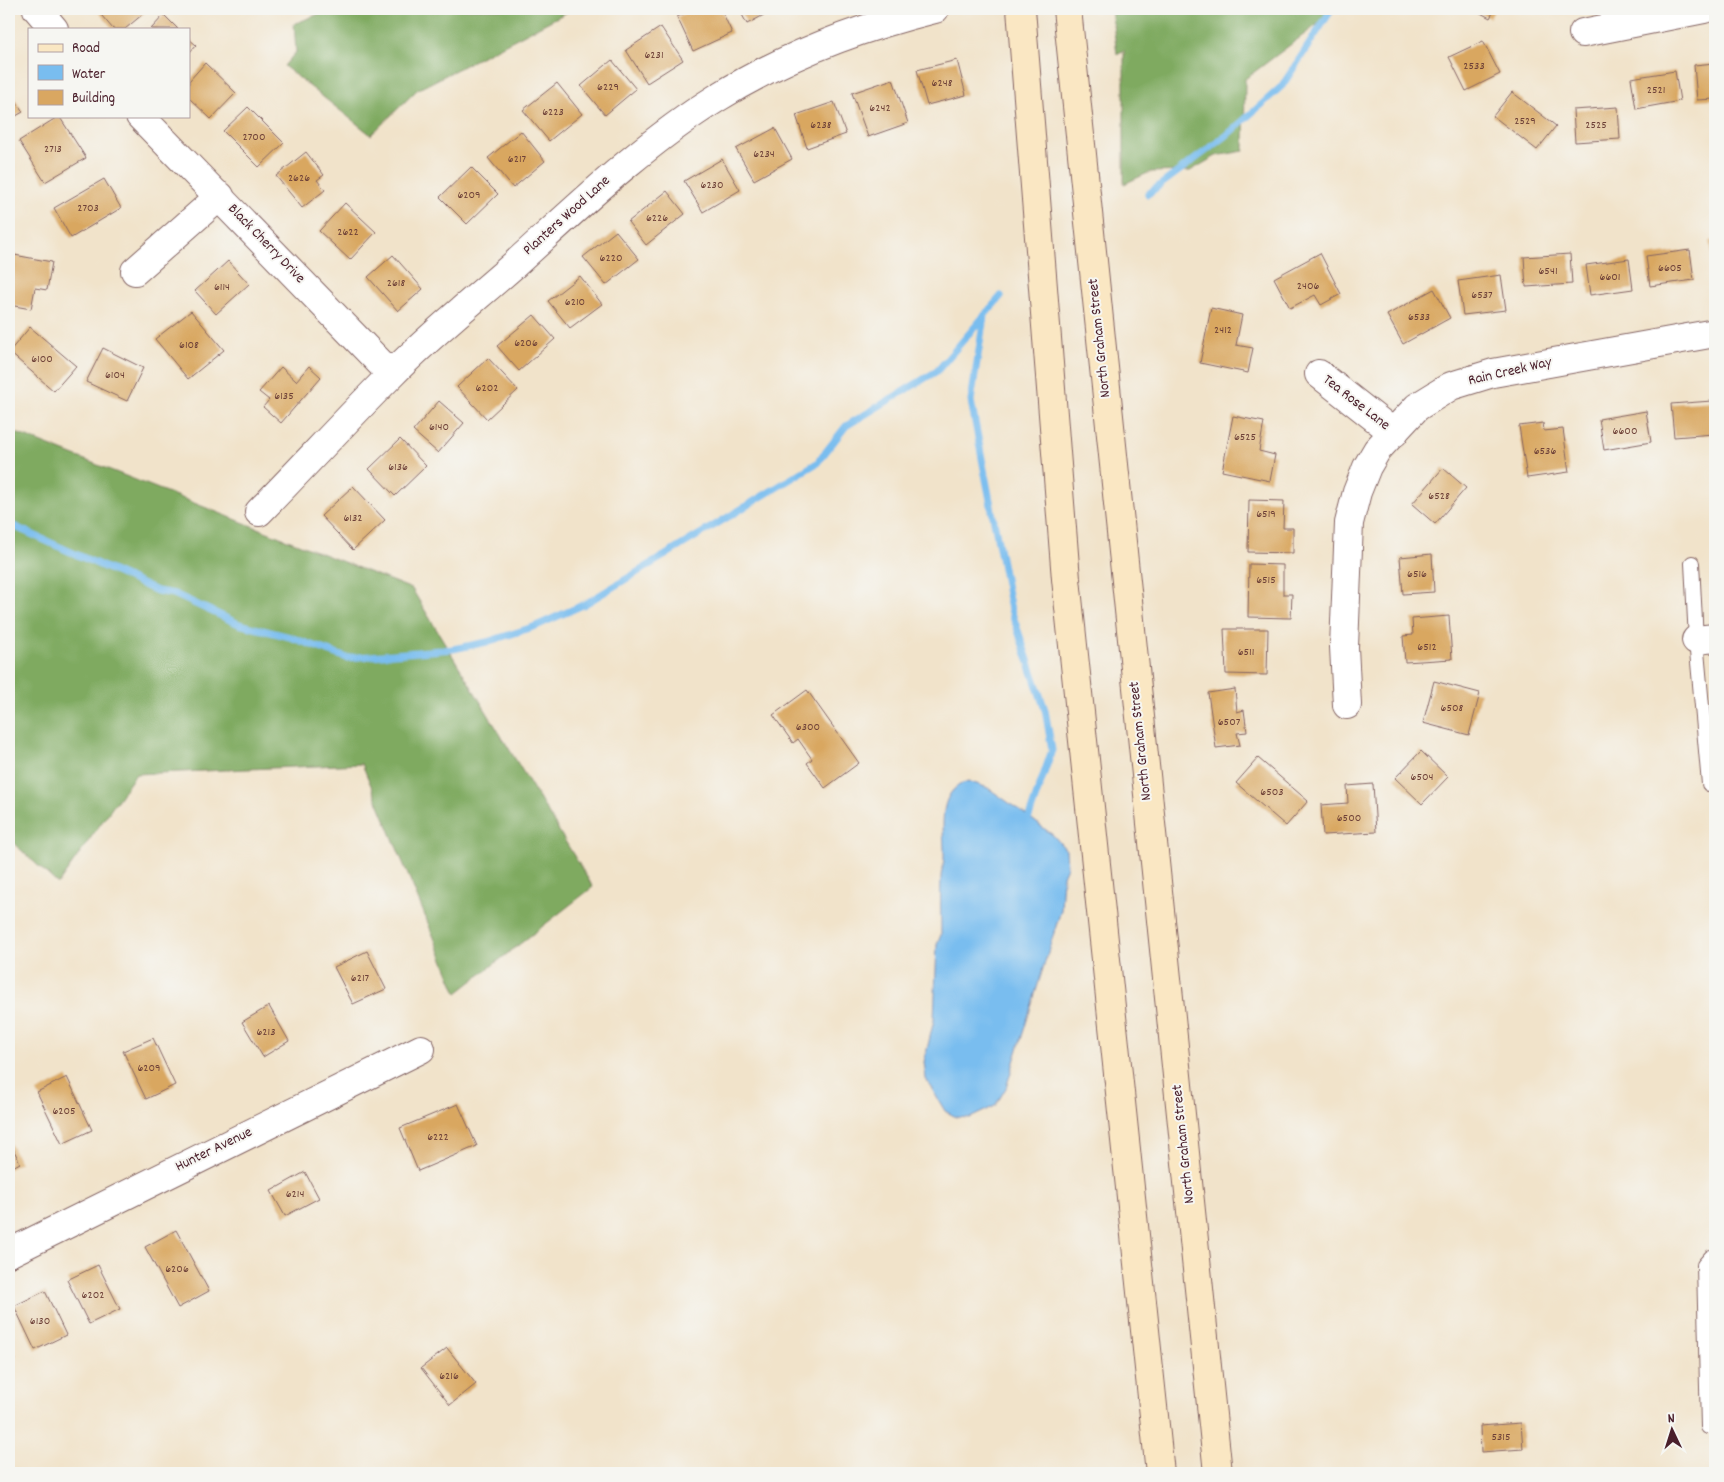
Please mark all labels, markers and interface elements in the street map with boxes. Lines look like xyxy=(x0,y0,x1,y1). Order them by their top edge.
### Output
legend xyxy=(28,28,190,118)
text: Road xyxy=(72,38,100,60)
house number: 6231 xyxy=(644,47,664,64)
house number: 2533 xyxy=(1463,58,1485,75)
text: Water xyxy=(72,64,106,86)
house number: 6248 xyxy=(932,75,953,92)
house number: 6229 xyxy=(597,79,619,96)
house number: 2521 xyxy=(1647,82,1665,99)
text: Building xyxy=(72,88,115,110)
house number: 6242 xyxy=(869,100,891,117)
house number: 6223 xyxy=(542,104,564,121)
house number: 2529 xyxy=(1514,113,1536,130)
house number: 6238 xyxy=(810,117,832,134)
house number: 2525 xyxy=(1585,117,1607,134)
house number: 2700 xyxy=(243,129,265,146)
house number: 2713 xyxy=(44,141,62,158)
house number: 6234 xyxy=(753,146,775,163)
house number: 6217 xyxy=(508,151,527,168)
house number: 2626 xyxy=(288,170,310,187)
street label: Planters Wood Lane xyxy=(518,170,616,261)
house number: 6230 xyxy=(701,177,724,194)
house number: 6209 xyxy=(457,187,481,204)
street label: Black Cherry Drive xyxy=(222,199,310,289)
house number: 2703 xyxy=(77,200,99,217)
house number: 6226 xyxy=(646,210,668,227)
house number: 2622 xyxy=(337,224,359,241)
house number: 6220 xyxy=(600,250,622,267)
house number: 6605 xyxy=(1658,260,1682,277)
house number: 6541 xyxy=(1538,263,1558,280)
house number: 6601 xyxy=(1600,269,1620,286)
house number: 2618 xyxy=(387,275,405,292)
street label: North Graham Street xyxy=(1083,277,1117,399)
house number: 2406 xyxy=(1297,278,1319,295)
house number: 6114 xyxy=(214,279,230,296)
house number: 6537 xyxy=(1471,287,1493,304)
house number: 6210 xyxy=(565,294,585,311)
house number: 6533 xyxy=(1408,309,1430,326)
house number: 2412 xyxy=(1214,322,1232,339)
house number: 6206 xyxy=(514,335,538,352)
house number: 6108 xyxy=(179,337,199,354)
house number: 6100 xyxy=(31,351,53,368)
street label: Rain Creek Way xyxy=(1466,352,1555,392)
house number: 6104 xyxy=(105,367,125,384)
street label: Tea Rose Lane xyxy=(1318,370,1395,437)
house number: 6202 xyxy=(476,380,498,397)
house number: 6135 xyxy=(274,388,294,405)
house number: 6140 xyxy=(429,419,449,436)
house number: 6600 xyxy=(1613,423,1637,440)
house number: 6525 xyxy=(1234,429,1256,446)
house number: 6536 xyxy=(1534,443,1556,460)
house number: 6136 xyxy=(388,459,408,476)
house number: 6528 xyxy=(1428,488,1450,505)
house number: 6519 xyxy=(1256,506,1276,523)
house number: 6132 xyxy=(343,510,363,527)
house number: 6516 xyxy=(1407,566,1427,583)
house number: 6515 xyxy=(1256,572,1276,589)
house number: 6512 xyxy=(1417,639,1437,656)
house number: 6511 xyxy=(1238,644,1254,661)
street label: North Graham Street xyxy=(1124,680,1158,802)
house number: 6508 xyxy=(1441,700,1464,717)
house number: 6507 xyxy=(1218,714,1241,731)
house number: 6300 xyxy=(796,719,820,736)
house number: 6504 xyxy=(1411,769,1433,786)
house number: 6503 xyxy=(1260,784,1284,801)
house number: 6500 xyxy=(1337,810,1361,827)
house number: 6217 xyxy=(351,970,370,987)
house number: 6213 xyxy=(256,1024,276,1041)
house number: 6209 xyxy=(137,1060,161,1077)
street label: North Graham Street xyxy=(1167,1083,1201,1205)
house number: 6205 xyxy=(52,1103,76,1120)
street label: Hunter Avenue xyxy=(172,1122,257,1178)
house number: 6222 xyxy=(427,1129,449,1146)
house number: 6214 xyxy=(286,1186,304,1203)
house number: 6206 xyxy=(165,1261,189,1278)
house number: 6202 xyxy=(82,1287,104,1304)
house number: 6130 xyxy=(30,1313,50,1330)
house number: 6216 xyxy=(439,1368,459,1385)
north arrow xyxy=(1646,1404,1696,1454)
text: N xyxy=(1667,1409,1675,1429)
house number: 5315 xyxy=(1491,1429,1511,1446)

